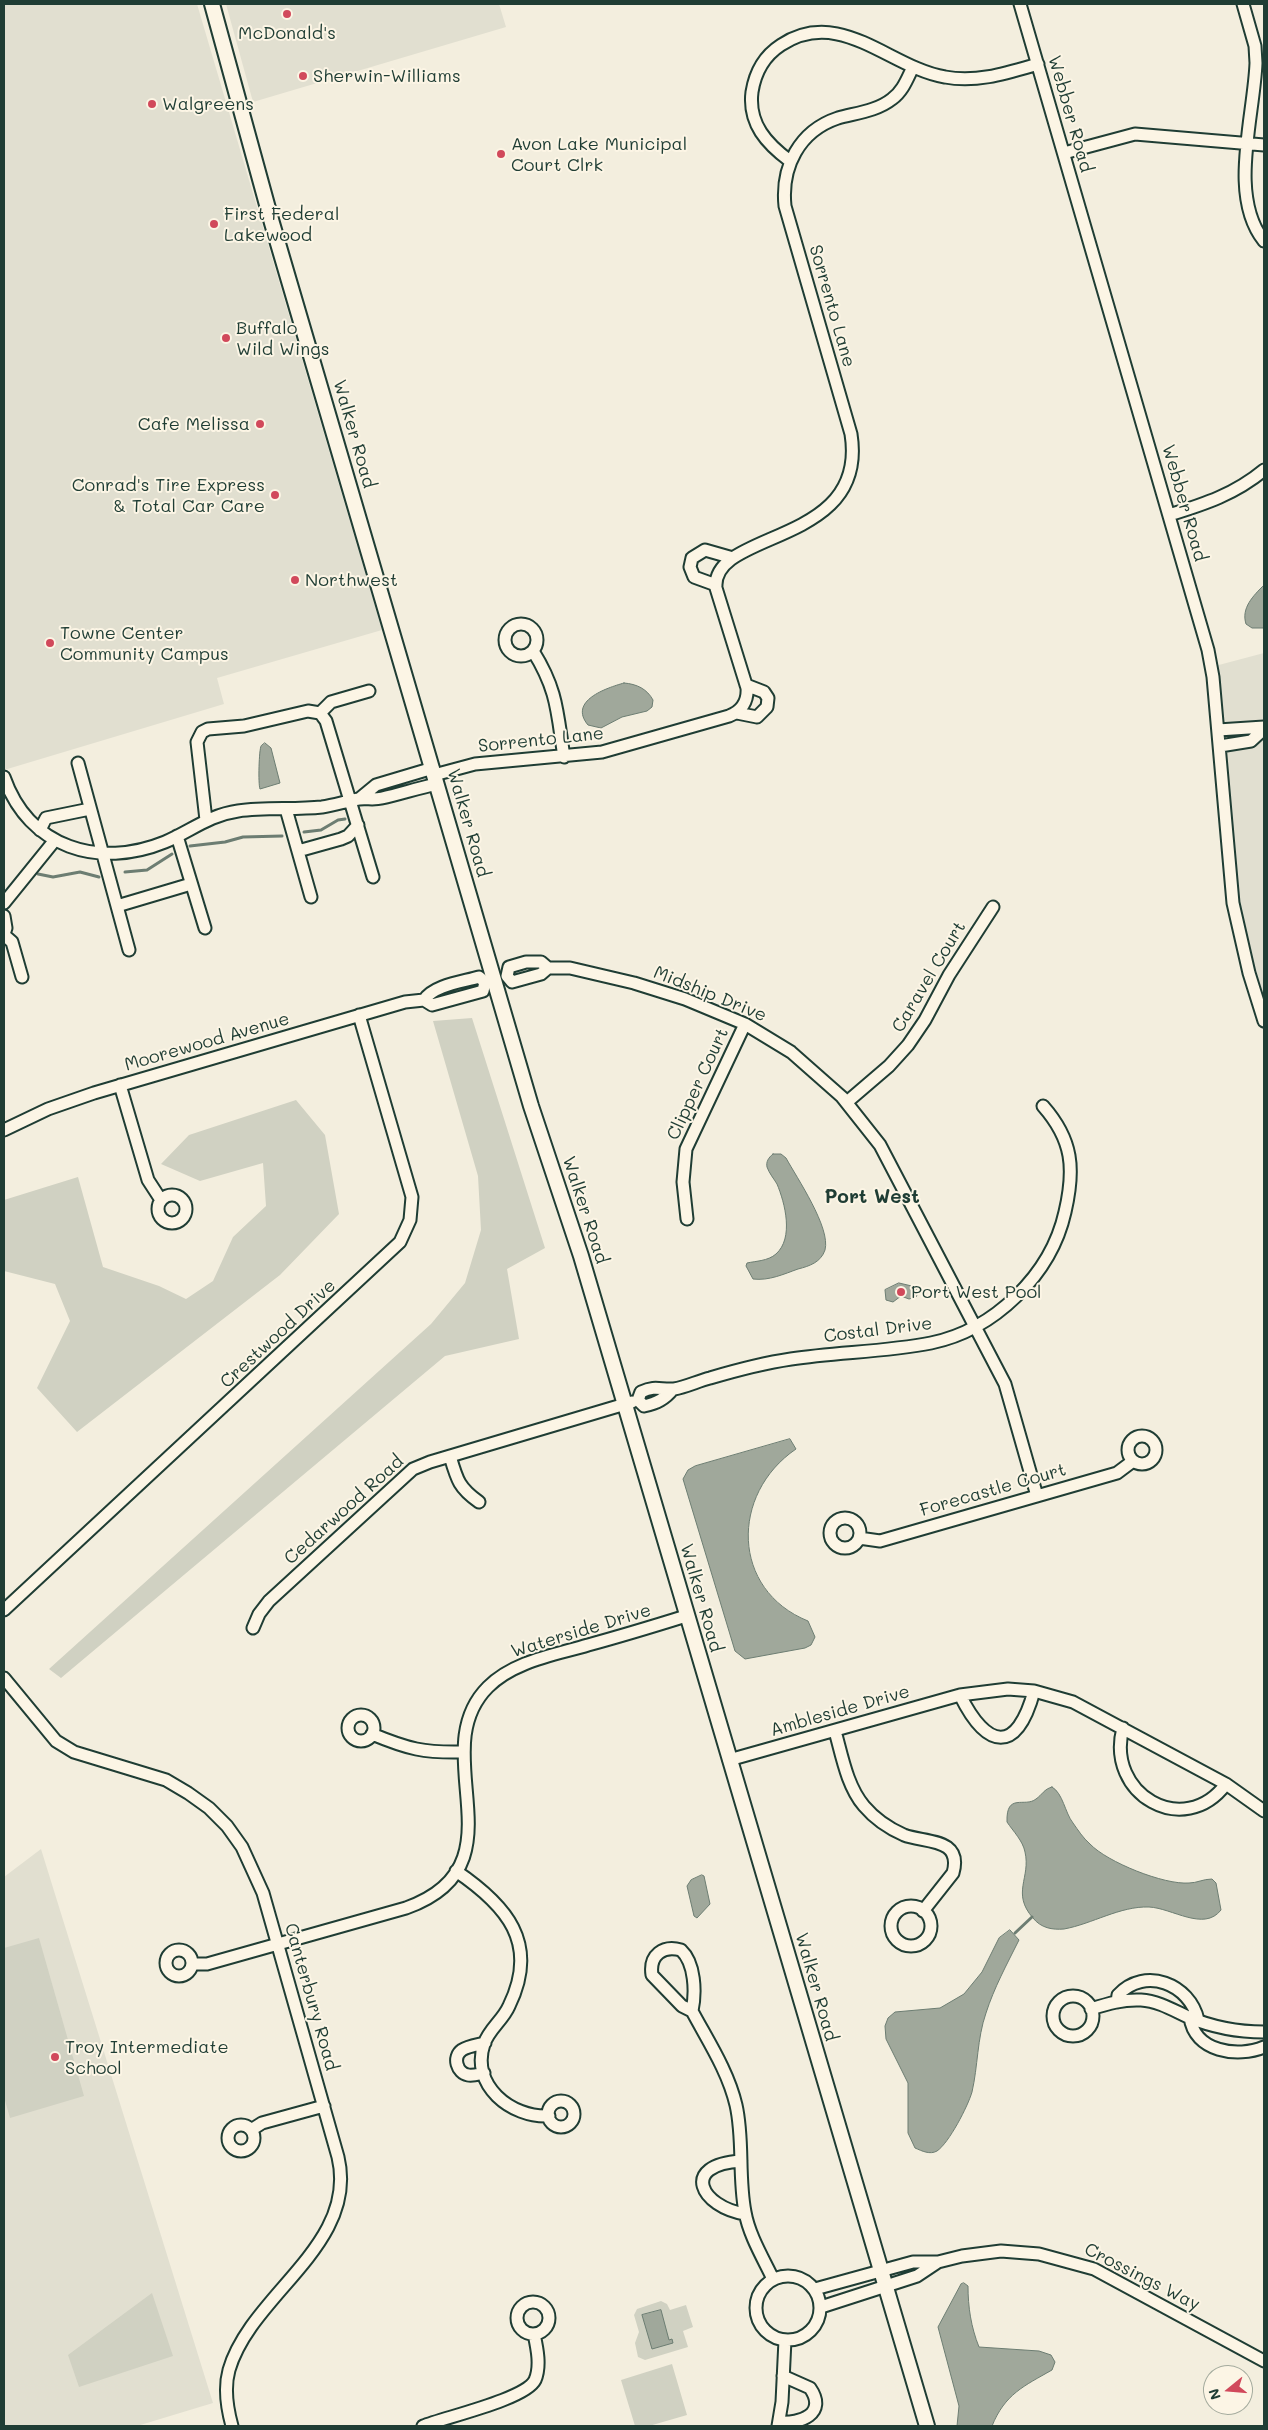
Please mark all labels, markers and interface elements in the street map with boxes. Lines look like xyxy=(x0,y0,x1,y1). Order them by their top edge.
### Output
marker: McDonald's xyxy=(281,8,293,20)
place label: McDonald's xyxy=(238,22,336,44)
street label: Webber Road xyxy=(1043,53,1097,175)
place label: Sherwin-Williams xyxy=(313,65,461,87)
marker: Sherwin-Williams xyxy=(297,70,309,82)
place label: Walgreens xyxy=(162,93,254,115)
marker: Walgreens xyxy=(146,98,158,110)
place label: Avon Lake Municipal Court Clrk xyxy=(511,133,687,176)
marker: Avon Lake Municipal Court Clrk xyxy=(495,148,507,160)
place label: First Federal Lakewood xyxy=(224,203,340,245)
marker: First Federal Lakewood xyxy=(208,218,220,230)
street label: Sorrento Lane xyxy=(804,242,860,370)
place label: Buffalo Wild Wings xyxy=(236,317,329,359)
marker: Buffalo Wild Wings xyxy=(220,332,232,344)
street label: Walker Road xyxy=(328,377,380,491)
place label: Cafe Melissa xyxy=(138,413,250,435)
marker: Cafe Melissa xyxy=(254,418,266,430)
street label: Webber Road xyxy=(1157,442,1211,564)
place label: Conrad's Tire Express & Total Car Care xyxy=(72,474,265,516)
marker: Conrad's Tire Express & Total Car Care xyxy=(269,489,281,501)
place label: Northwest xyxy=(305,569,398,591)
marker: Northwest xyxy=(289,574,301,586)
place label: Towne Center Community Campus xyxy=(60,622,229,664)
marker: Towne Center Community Campus xyxy=(44,637,56,649)
street label: Sorrento Lane xyxy=(477,723,605,757)
street label: Walker Road xyxy=(442,766,494,880)
street label: Caravel Court xyxy=(887,918,971,1036)
street label: Midship Drive xyxy=(650,961,770,1027)
street label: Moorewood Avenue xyxy=(122,1008,292,1076)
street label: Clipper Court xyxy=(663,1024,733,1144)
street label: Walker Road xyxy=(557,1153,613,1267)
district label: Port West xyxy=(824,1186,920,1208)
street label: Crestwood Drive xyxy=(216,1275,340,1393)
place label: Port West Pool xyxy=(911,1281,1042,1303)
marker: Port West Pool xyxy=(895,1286,907,1298)
street label: Costal Drive xyxy=(822,1313,934,1347)
street label: Cedarwood Road xyxy=(280,1451,408,1569)
street label: Forecastle Court xyxy=(917,1459,1069,1521)
street label: Walker Road xyxy=(675,1541,727,1655)
street label: Waterside Drive xyxy=(508,1599,654,1663)
street label: Ambleside Drive xyxy=(768,1681,912,1741)
street label: Canterbury Road xyxy=(280,1921,342,2073)
street label: Walker Road xyxy=(790,1930,842,2044)
place label: Troy Intermediate School xyxy=(65,2036,229,2078)
marker: Troy Intermediate School xyxy=(49,2051,61,2063)
street label: Crossings Way xyxy=(1081,2239,1203,2315)
north arrow xyxy=(1203,2365,1253,2415)
text: N xyxy=(1203,2386,1225,2402)

